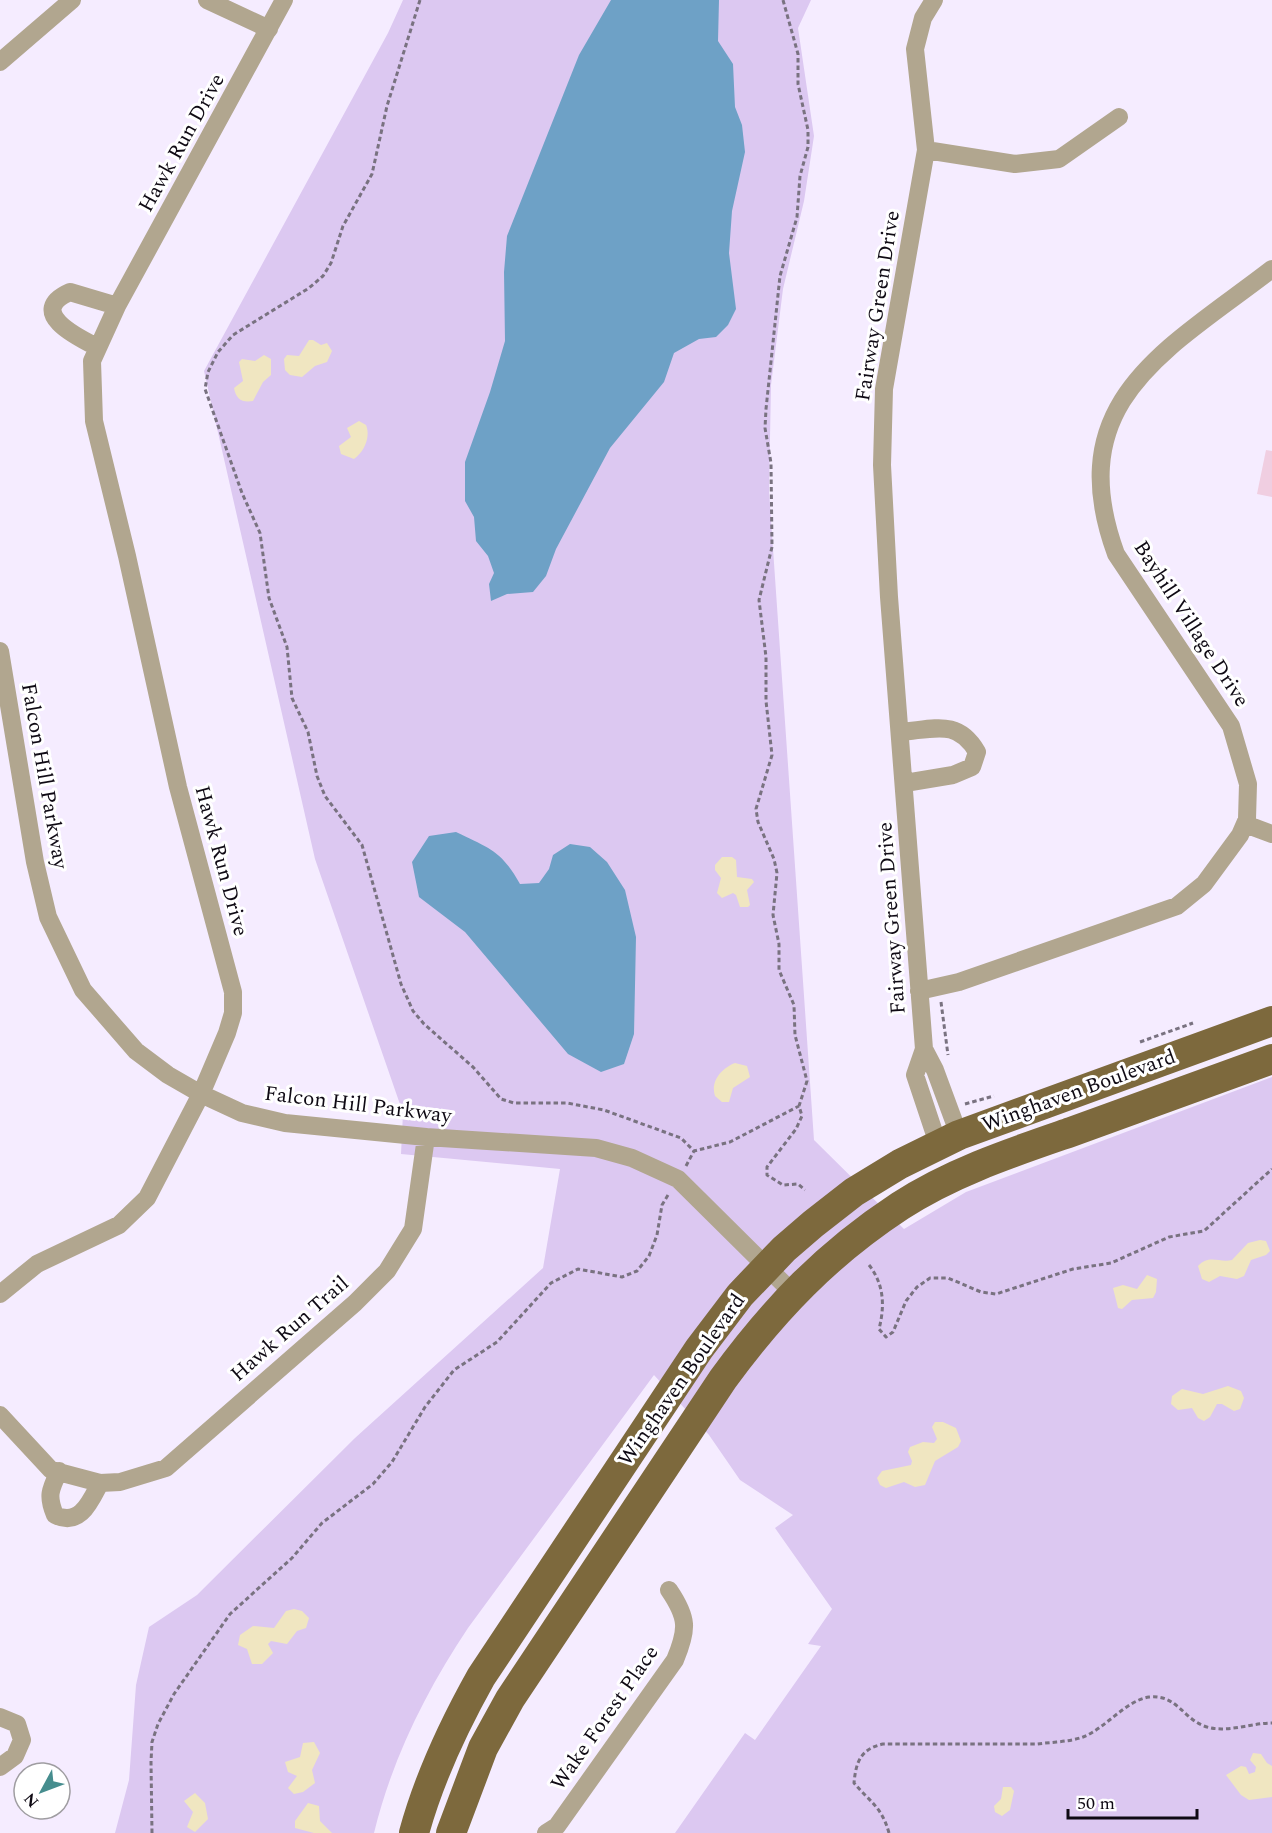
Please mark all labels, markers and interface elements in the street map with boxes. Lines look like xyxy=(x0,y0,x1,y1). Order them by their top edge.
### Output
street label: Hawk Run Drive xyxy=(131,68,233,218)
street label: Fairway Green Drive xyxy=(847,208,909,404)
street label: Bayhill Village Drive xyxy=(1125,534,1257,714)
street label: Falcon Hill Parkway xyxy=(12,681,76,872)
street label: Hawk Run Drive xyxy=(186,782,256,940)
street label: Fairway Green Drive xyxy=(869,821,915,1015)
street label: Winghaven Boulevard xyxy=(978,1041,1180,1141)
street label: Falcon Hill Parkway xyxy=(263,1078,454,1132)
street label: Hawk Run Trail xyxy=(224,1268,356,1390)
street label: Winghaven Boulevard xyxy=(610,1287,754,1473)
street label: Wake Forest Place xyxy=(543,1639,667,1797)
north arrow xyxy=(12,1761,72,1821)
scale bar xyxy=(1068,1782,1197,1820)
text: N xyxy=(18,1787,45,1813)
text: 50 m xyxy=(1077,1790,1115,1817)

